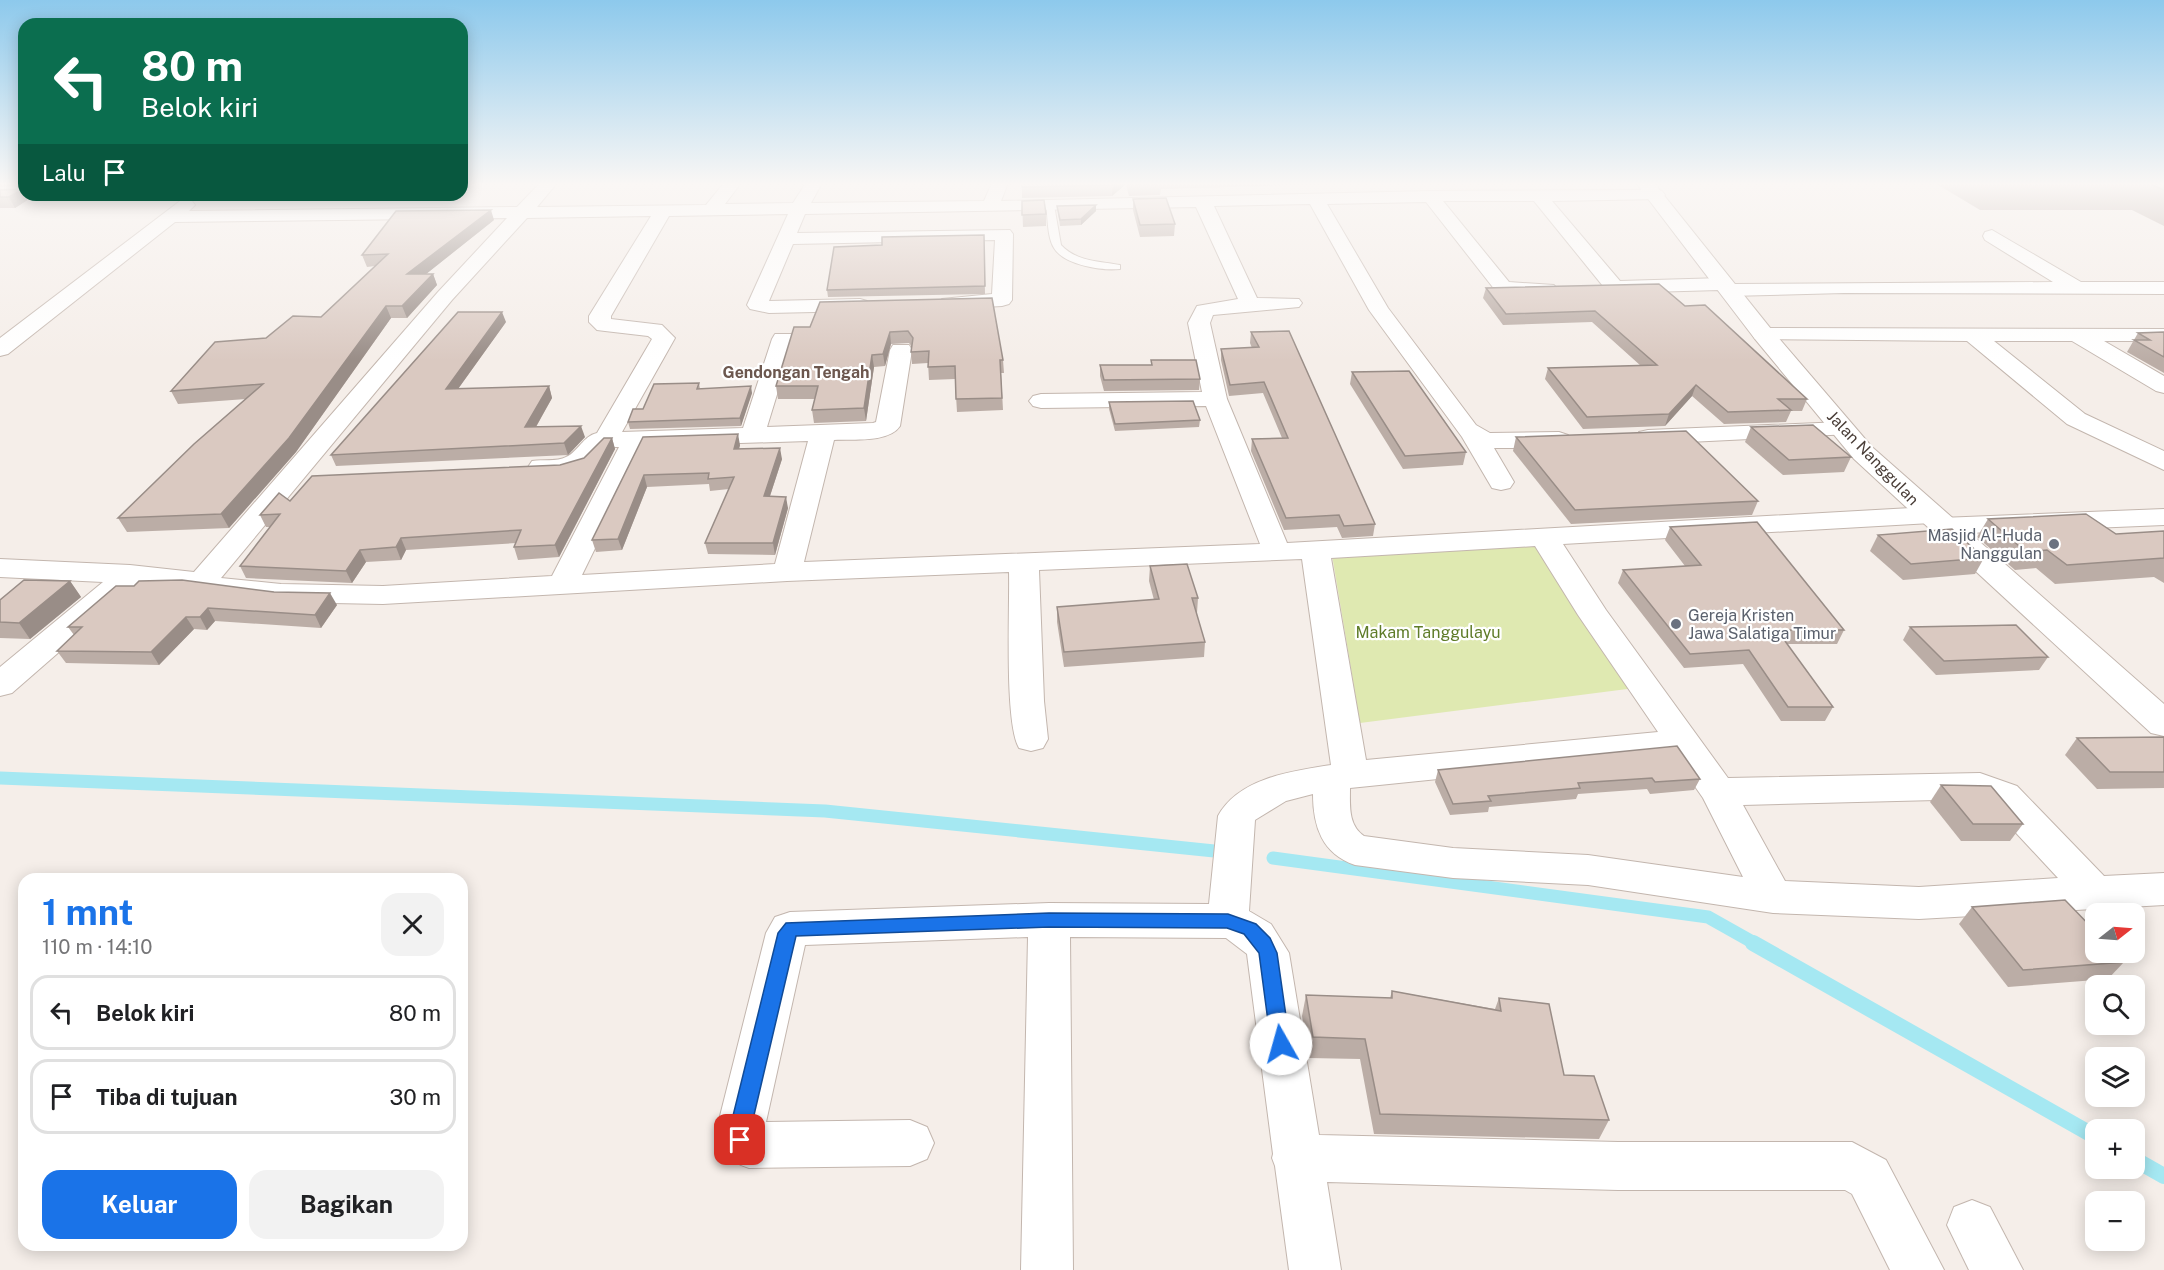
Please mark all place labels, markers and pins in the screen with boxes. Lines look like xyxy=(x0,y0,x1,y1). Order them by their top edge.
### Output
place label: Masjid Al-Huda Nanggulan xyxy=(1927,526,2042,563)
marker: Masjid Al-Huda Nanggulan xyxy=(2047,537,2061,551)
place label: Gereja Kristen Jawa Salatiga Timur xyxy=(1688,606,1836,643)
marker: Gereja Kristen Jawa Salatiga Timur xyxy=(1669,617,1683,631)
pin xyxy=(714,1114,765,1165)

